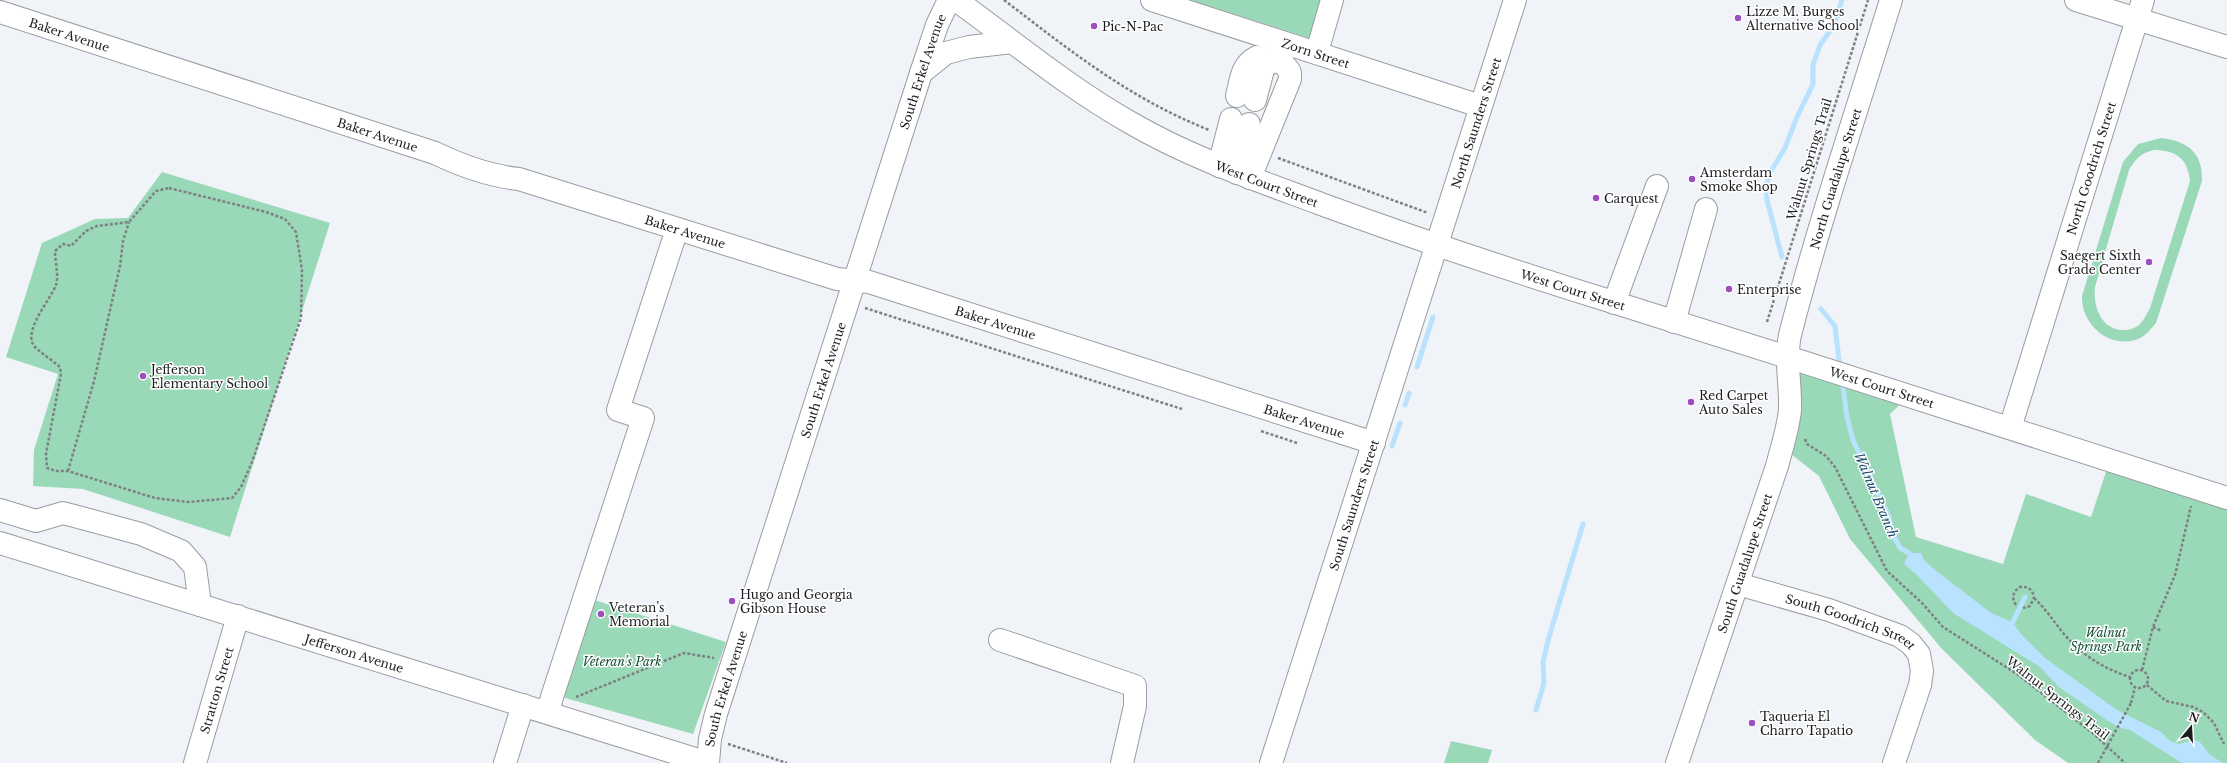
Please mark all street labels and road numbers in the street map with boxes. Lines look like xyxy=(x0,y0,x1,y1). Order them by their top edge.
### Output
street label: South Erkel Avenue xyxy=(896,11,949,131)
street label: Baker Avenue xyxy=(27,14,112,55)
street label: Zorn Street xyxy=(1280,35,1352,71)
street label: North Saunders Street xyxy=(1448,55,1504,190)
street label: Walnut Springs Trail xyxy=(1783,96,1835,223)
street label: North Goodrich Street xyxy=(2063,99,2119,237)
street label: North Guadalupe Street xyxy=(1807,106,1864,251)
street label: Baker Avenue xyxy=(335,114,420,155)
street label: West Court Street xyxy=(1212,157,1321,210)
street label: Baker Avenue xyxy=(643,212,728,251)
street label: West Court Street xyxy=(1518,265,1628,313)
street label: Baker Avenue xyxy=(953,302,1038,342)
street label: South Erkel Avenue xyxy=(797,320,848,440)
street label: West Court Street xyxy=(1827,363,1937,411)
street label: Baker Avenue xyxy=(1262,401,1347,441)
street label: South Saunders Street xyxy=(1326,437,1382,572)
street label: South Guadalupe Street xyxy=(1714,491,1775,635)
street label: South Goodrich Street xyxy=(1784,590,1920,652)
street label: South Erkel Avenue xyxy=(702,629,750,748)
street label: Jefferson Avenue xyxy=(301,630,406,676)
street label: Stratton Street xyxy=(197,645,236,735)
street label: Walnut Springs Trail xyxy=(2003,652,2113,743)

